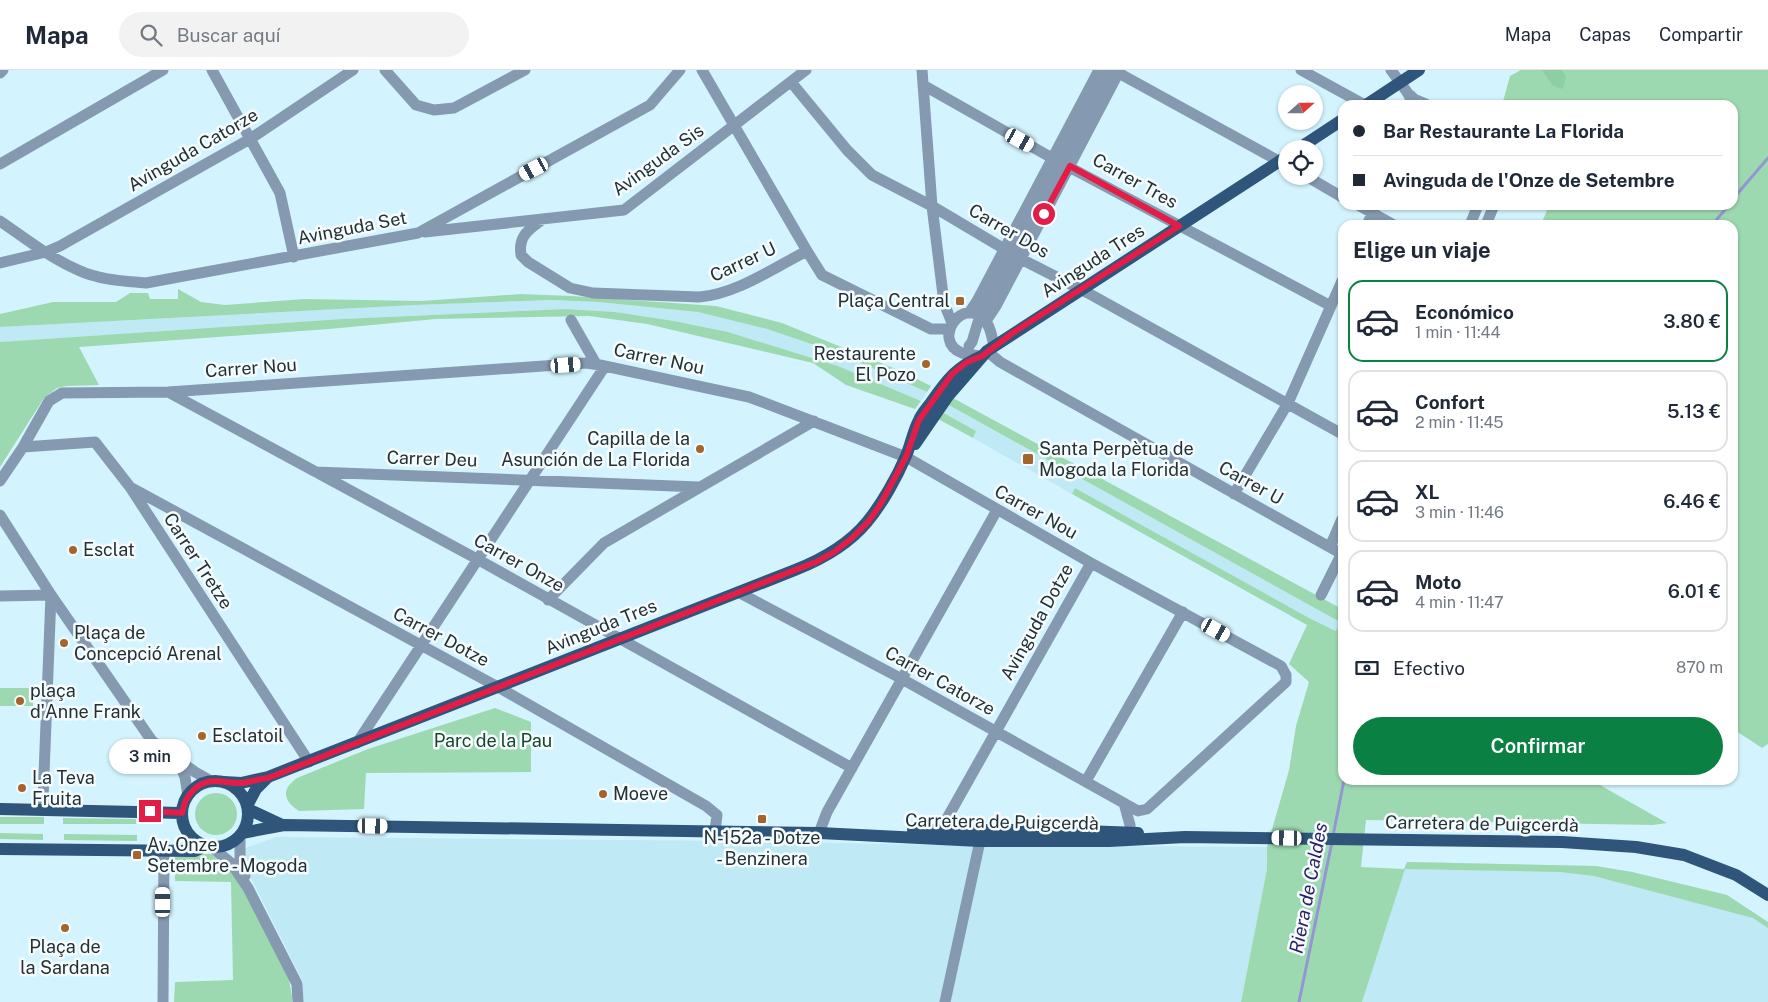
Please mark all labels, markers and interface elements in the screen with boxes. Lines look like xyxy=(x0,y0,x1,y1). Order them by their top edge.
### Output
search box xyxy=(119,12,469,57)
text: Mapa xyxy=(25,21,89,49)
icon: search xyxy=(137,21,165,49)
text: Buscar aquí xyxy=(177,24,280,46)
text: Mapa xyxy=(1505,24,1551,45)
text: Capas xyxy=(1579,24,1631,45)
text: Compartir xyxy=(1659,24,1743,45)
north arrow xyxy=(1278,85,1322,130)
map controls xyxy=(1278,85,1323,185)
street label: Avinguda Catorze xyxy=(124,104,262,195)
street label: Avinguda Sis xyxy=(608,119,707,200)
text: Bar Restaurante La Florida xyxy=(1383,120,1624,142)
car xyxy=(1003,126,1036,154)
button: locate xyxy=(1278,140,1323,185)
street label: Carrer Tres xyxy=(1089,149,1181,213)
car xyxy=(517,155,550,183)
text: Avinguda de l'Onze de Setembre xyxy=(1383,169,1675,191)
street label: Carrer Dos xyxy=(965,199,1053,262)
route start xyxy=(1033,203,1055,225)
street label: Avinguda Set xyxy=(295,207,408,248)
street label: Avinguda Tres xyxy=(1037,220,1148,302)
street label: Carrer U xyxy=(706,237,779,286)
text: Elige un viaje xyxy=(1353,237,1491,263)
place label: Plaça Central xyxy=(838,290,950,311)
marker: Plaça Central xyxy=(954,295,966,307)
icon: car xyxy=(1355,299,1400,344)
text: Económico xyxy=(1415,301,1514,323)
text: 3.80 € xyxy=(1663,310,1721,332)
text: 1 min · 11:44 xyxy=(1415,323,1501,342)
street label: Carrer Nou xyxy=(612,339,706,378)
place label: Restaurente El Pozo xyxy=(814,343,916,385)
street label: Carrer Nou xyxy=(204,354,297,381)
car xyxy=(550,356,581,374)
marker: Restaurente El Pozo xyxy=(920,358,932,370)
icon: car xyxy=(1355,389,1400,434)
text: Confort xyxy=(1415,391,1485,413)
text: 5.13 € xyxy=(1667,400,1721,422)
text: 2 min · 11:45 xyxy=(1415,413,1504,432)
place label: Capilla de la Asunción de La Florida xyxy=(501,428,690,470)
place label: Santa Perpètua de Mogoda la Florida xyxy=(1039,438,1194,480)
marker: Capilla de la Asunción de La Florida xyxy=(694,443,706,455)
street label: Carrer Deu xyxy=(386,446,478,471)
marker: Santa Perpètua de Mogoda la Florida xyxy=(1021,452,1035,466)
street label: Carrer U xyxy=(1215,456,1287,509)
icon: car xyxy=(1355,479,1400,524)
street label: Carrer Nou xyxy=(991,480,1081,543)
text: XL xyxy=(1415,481,1440,503)
text: 6.46 € xyxy=(1663,490,1721,512)
text: 3 min · 11:46 xyxy=(1415,503,1504,522)
street label: Carrer Tretze xyxy=(160,509,237,613)
street label: Carrer Onze xyxy=(470,529,568,596)
place label: Esclat xyxy=(83,539,135,560)
marker: Esclat xyxy=(67,544,79,556)
street label: Avinguda Dotze xyxy=(996,560,1077,684)
icon: car xyxy=(1355,569,1400,614)
text: Moto xyxy=(1415,571,1461,593)
text: 6.01 € xyxy=(1668,580,1721,602)
text: 4 min · 11:47 xyxy=(1415,593,1504,612)
street label: Avinguda Tres xyxy=(542,595,660,658)
street label: Carrer Dotze xyxy=(390,602,493,671)
car xyxy=(1199,616,1232,644)
place label: Plaça de Concepció Arenal xyxy=(74,622,222,664)
marker: Plaça de Concepció Arenal xyxy=(58,637,70,649)
street label: Carrer Catorze xyxy=(882,642,999,719)
icon: cash xyxy=(1353,654,1381,682)
text: Efectivo xyxy=(1393,657,1465,679)
text: 870 m xyxy=(1676,658,1723,677)
place label: plaça d'Anne Frank xyxy=(30,680,141,722)
marker: plaça d'Anne Frank xyxy=(14,695,26,707)
button: Confirmar xyxy=(1353,717,1723,775)
place label: Esclatoil xyxy=(212,725,284,746)
marker: Esclatoil xyxy=(196,730,208,742)
park label: Parc de la Pau xyxy=(434,730,552,751)
callout: 3 min xyxy=(109,738,191,774)
text: 3 min xyxy=(129,747,171,766)
place label: La Teva Fruita xyxy=(32,767,95,809)
marker: La Teva Fruita xyxy=(16,782,28,794)
place label: Moeve xyxy=(613,783,668,804)
marker: Moeve xyxy=(597,788,609,800)
route end xyxy=(139,800,161,822)
street label: Carretera de Puigcerdà xyxy=(905,809,1099,834)
street label: Carretera de Puigcerdà xyxy=(1385,811,1579,836)
marker: N-152a - Dotze - Benzinera xyxy=(756,813,768,825)
car xyxy=(357,818,388,834)
water label: Riera de Caldes xyxy=(1285,821,1331,955)
place label: N-152a - Dotze - Benzinera xyxy=(703,827,821,869)
car xyxy=(1271,830,1302,846)
place label: Av. Onze Setembre - Mogoda xyxy=(147,834,307,876)
marker: Av. Onze Setembre - Mogoda xyxy=(131,849,143,861)
car xyxy=(155,887,170,917)
marker: Plaça de la Sardana xyxy=(59,922,71,934)
place label: Plaça de la Sardana xyxy=(20,936,110,978)

